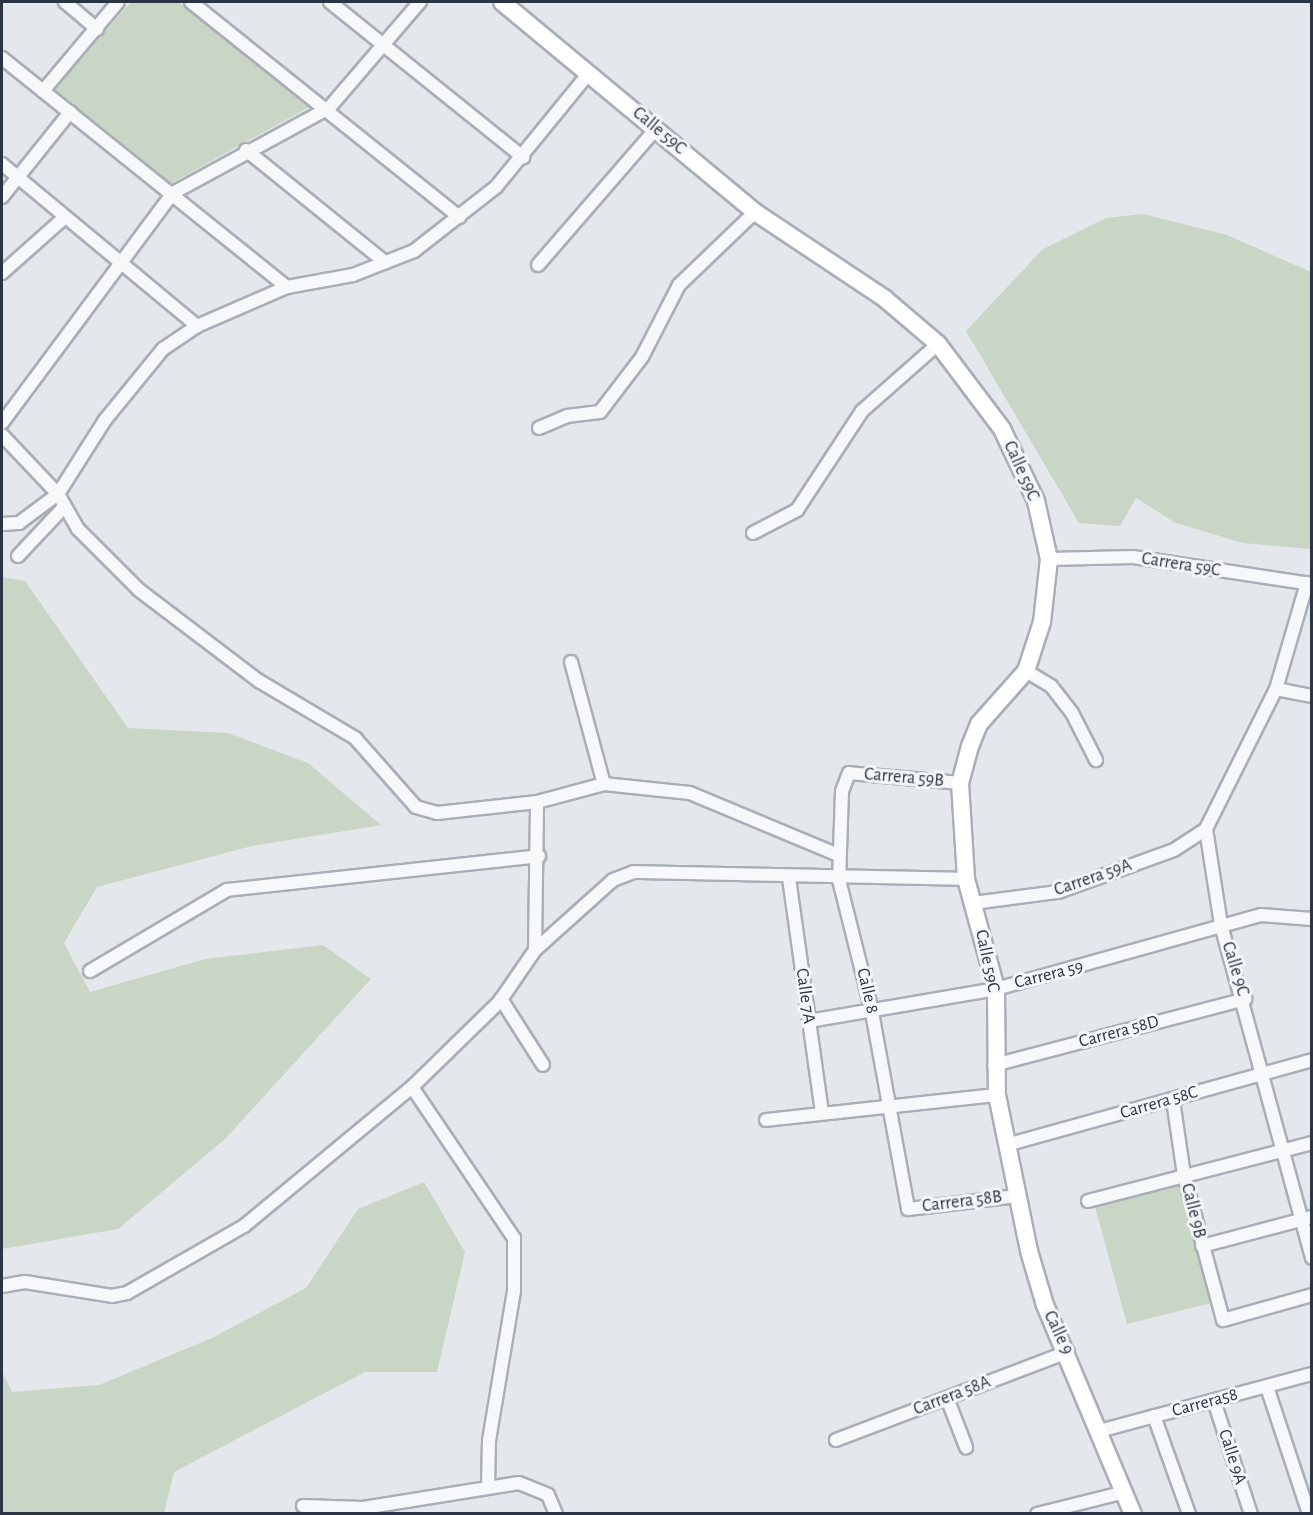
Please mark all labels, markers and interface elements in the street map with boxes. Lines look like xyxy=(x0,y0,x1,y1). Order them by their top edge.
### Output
street label: Calle 59C xyxy=(628,102,690,160)
street label: Calle 59C xyxy=(998,438,1044,504)
street label: Carrera 59C xyxy=(1140,548,1222,582)
street label: Carrera 59B xyxy=(863,764,945,792)
street label: Carrera 59A xyxy=(1051,855,1135,901)
street label: Calle 59C xyxy=(970,928,1004,994)
street label: Calle 9C xyxy=(1217,939,1253,999)
street label: Carrera 59 xyxy=(1012,956,1086,994)
street label: Calle 8 xyxy=(851,966,883,1016)
street label: Calle 7A xyxy=(790,967,820,1025)
street label: Carrera 58D xyxy=(1077,1011,1161,1053)
street label: Carrera 58C xyxy=(1118,1082,1200,1124)
street label: Calle 9B xyxy=(1176,1181,1210,1241)
street label: Carrera 58B xyxy=(921,1186,1003,1218)
street label: Calle 9 xyxy=(1038,1307,1078,1359)
street label: Carrera 58A xyxy=(910,1371,994,1421)
street label: Carrera58 xyxy=(1170,1384,1240,1422)
street label: Calle 9A xyxy=(1213,1427,1251,1487)

